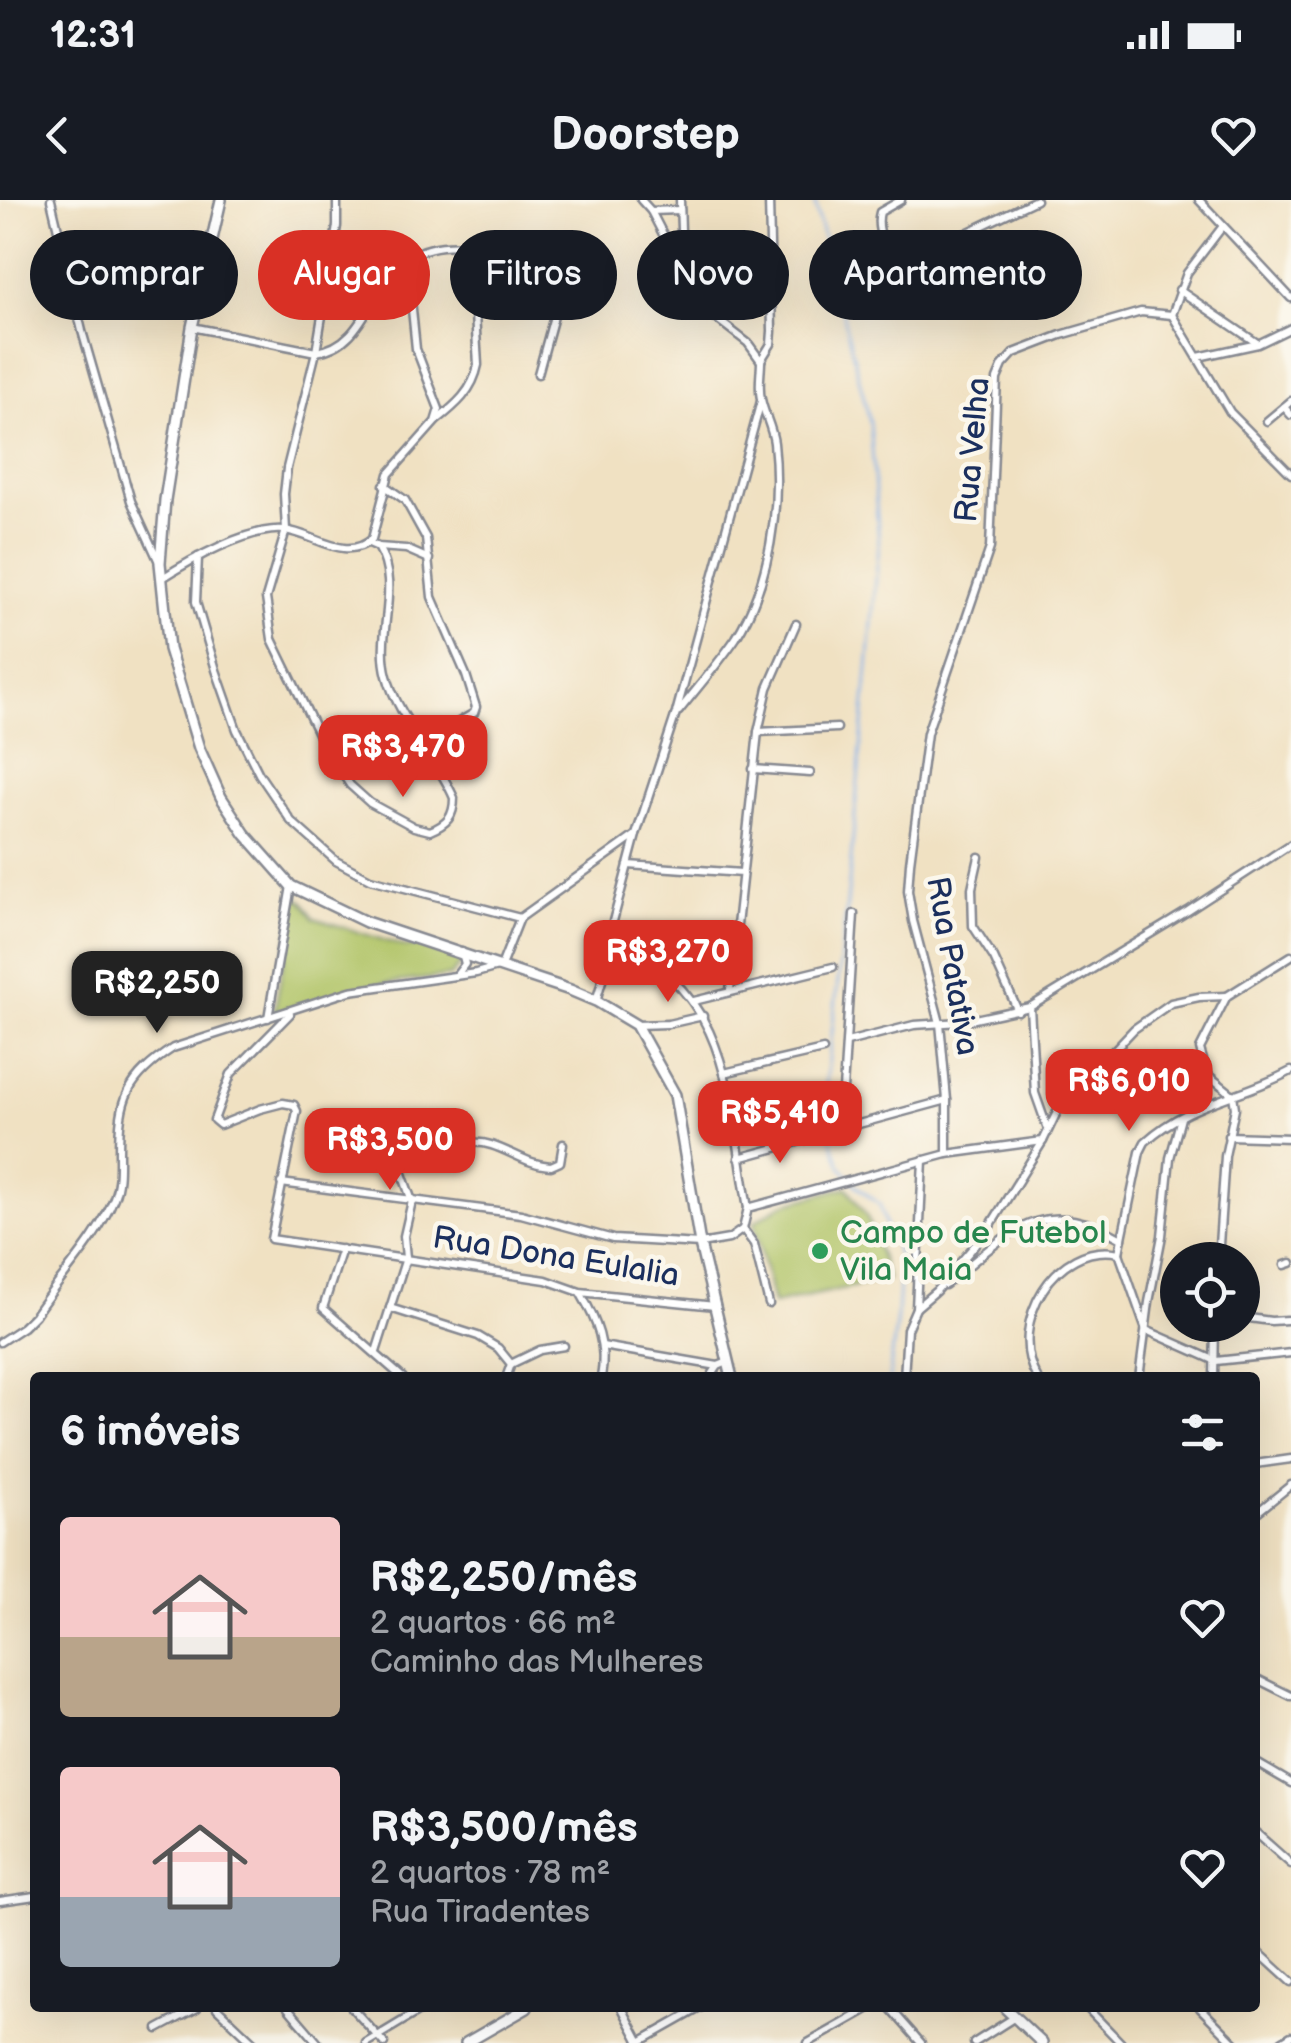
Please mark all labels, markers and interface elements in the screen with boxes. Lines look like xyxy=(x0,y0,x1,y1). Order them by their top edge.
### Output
text: 12:31 xyxy=(50,13,136,58)
icon: back xyxy=(30,108,85,163)
text: Doorstep xyxy=(551,108,740,163)
icon: heart xyxy=(1206,108,1261,163)
chip: Comprar xyxy=(30,230,238,320)
chip: Alugar xyxy=(258,230,430,320)
chip: Filtros xyxy=(450,230,617,320)
chip: Novo xyxy=(637,230,789,320)
chip: Apartamento xyxy=(809,230,1082,320)
street label: Rua Velha xyxy=(947,376,999,524)
pin: R$3,470 xyxy=(311,715,495,800)
text: R$3,470 xyxy=(340,728,466,767)
street label: Rua Patativa xyxy=(917,874,987,1058)
pin: R$3,270 xyxy=(576,920,760,1005)
text: R$3,270 xyxy=(606,933,730,972)
pin: R$2,250 xyxy=(65,951,249,1036)
text: R$2,250 xyxy=(94,964,220,1003)
pin: R$6,010 xyxy=(1037,1049,1221,1134)
text: R$6,010 xyxy=(1068,1062,1190,1101)
pin: R$5,410 xyxy=(688,1081,872,1166)
text: R$5,410 xyxy=(720,1094,840,1133)
pin: R$3,500 xyxy=(298,1108,482,1193)
text: R$3,500 xyxy=(326,1121,454,1160)
place label: Campo de Futebol Vila Maia xyxy=(840,1214,1106,1290)
street label: Rua Dona Eulalia xyxy=(430,1218,682,1296)
marker: Campo de Futebol Vila Maia xyxy=(809,1240,831,1262)
map controls xyxy=(1160,1242,1260,1342)
button: locate xyxy=(1160,1242,1260,1342)
icon: filters xyxy=(1175,1405,1230,1460)
text: 6 imóveis xyxy=(60,1407,240,1458)
text: R$2,250/mês xyxy=(370,1553,637,1604)
icon: home xyxy=(140,1557,260,1677)
icon: heart xyxy=(1175,1590,1230,1645)
text: 2 quartos · 66 m² xyxy=(370,1604,616,1643)
text: Caminho das Mulheres xyxy=(370,1643,703,1682)
text: R$3,500/mês xyxy=(370,1803,638,1854)
icon: home xyxy=(140,1807,260,1927)
icon: heart xyxy=(1175,1840,1230,1895)
text: 2 quartos · 78 m² xyxy=(370,1854,610,1893)
text: Rua Tiradentes xyxy=(370,1893,590,1932)

